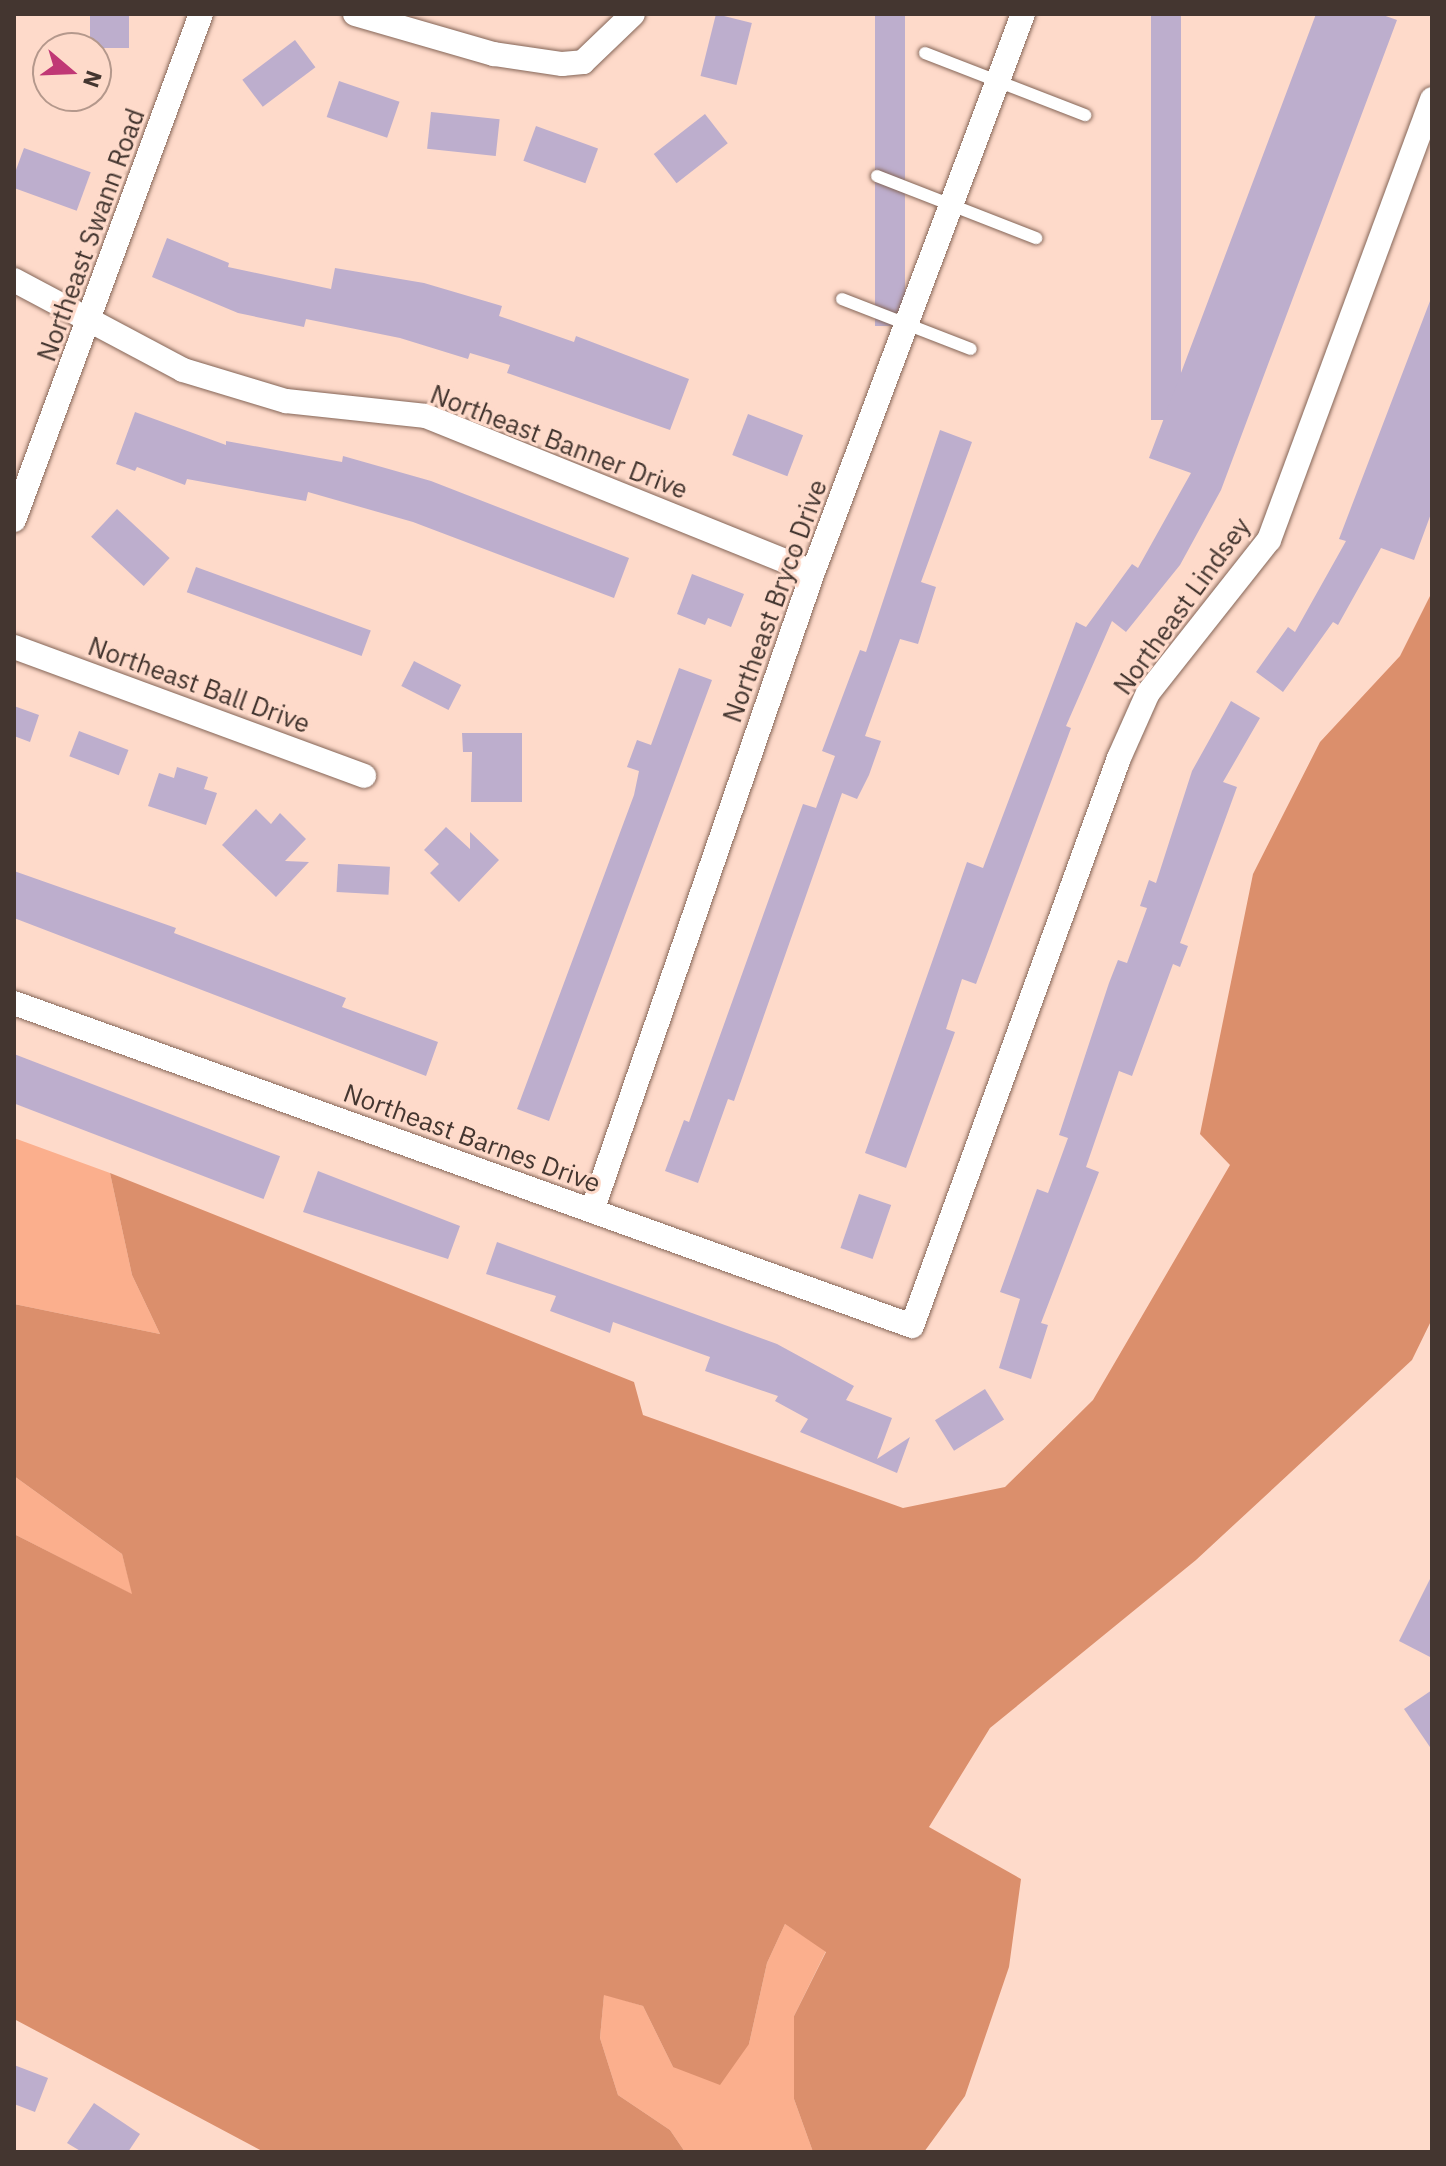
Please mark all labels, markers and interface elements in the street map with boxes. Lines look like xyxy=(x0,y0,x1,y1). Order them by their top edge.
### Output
north arrow xyxy=(32,32,112,112)
text: N xyxy=(77,67,110,92)
street label: Northeast Swann Road xyxy=(31,104,151,366)
street label: Northeast Banner Drive xyxy=(426,379,692,505)
street label: Northeast Bryco Drive xyxy=(717,475,833,727)
street label: Northeast Lindsey xyxy=(1107,511,1257,701)
street label: Northeast Ball Drive xyxy=(84,630,314,740)
street label: Northeast Barnes Drive xyxy=(339,1077,605,1199)

